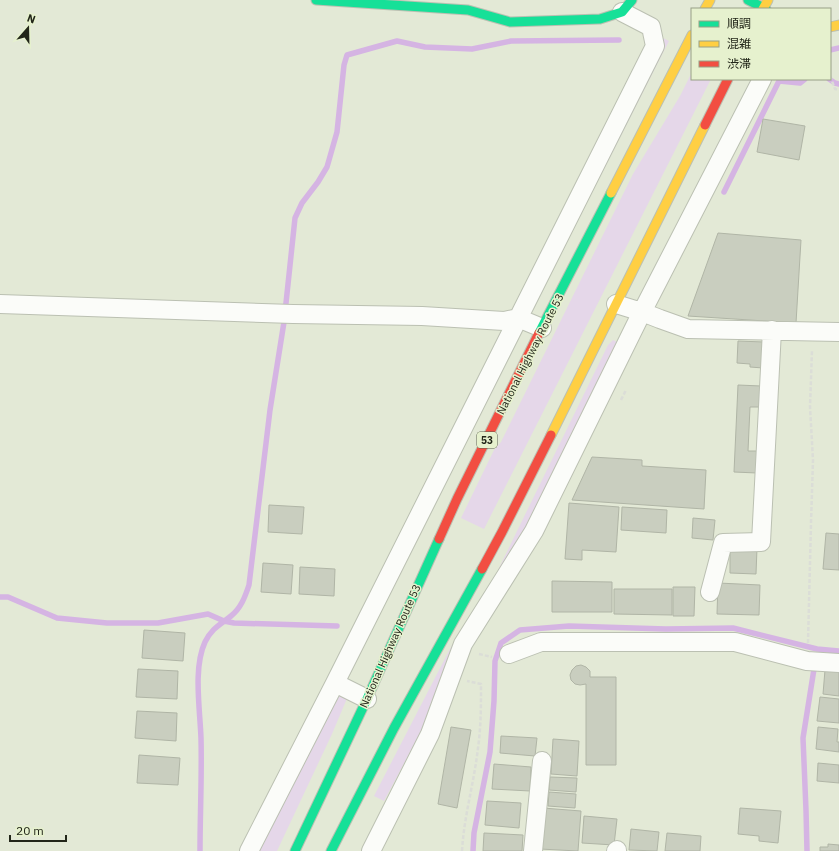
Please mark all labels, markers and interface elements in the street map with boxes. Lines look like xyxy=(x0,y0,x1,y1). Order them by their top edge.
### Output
north arrow xyxy=(8,8,48,48)
legend xyxy=(691,8,831,80)
text: N xyxy=(25,11,38,27)
text: 順調 xyxy=(727,16,751,31)
text: 混雑 xyxy=(727,36,751,51)
text: 渋滞 xyxy=(727,56,751,71)
street label: National Highway Route 53 xyxy=(493,291,567,417)
road number: 53 xyxy=(477,432,497,448)
street label: National Highway Route 53 xyxy=(356,582,424,710)
scale bar xyxy=(10,817,66,843)
text: 20 m xyxy=(16,823,44,838)

